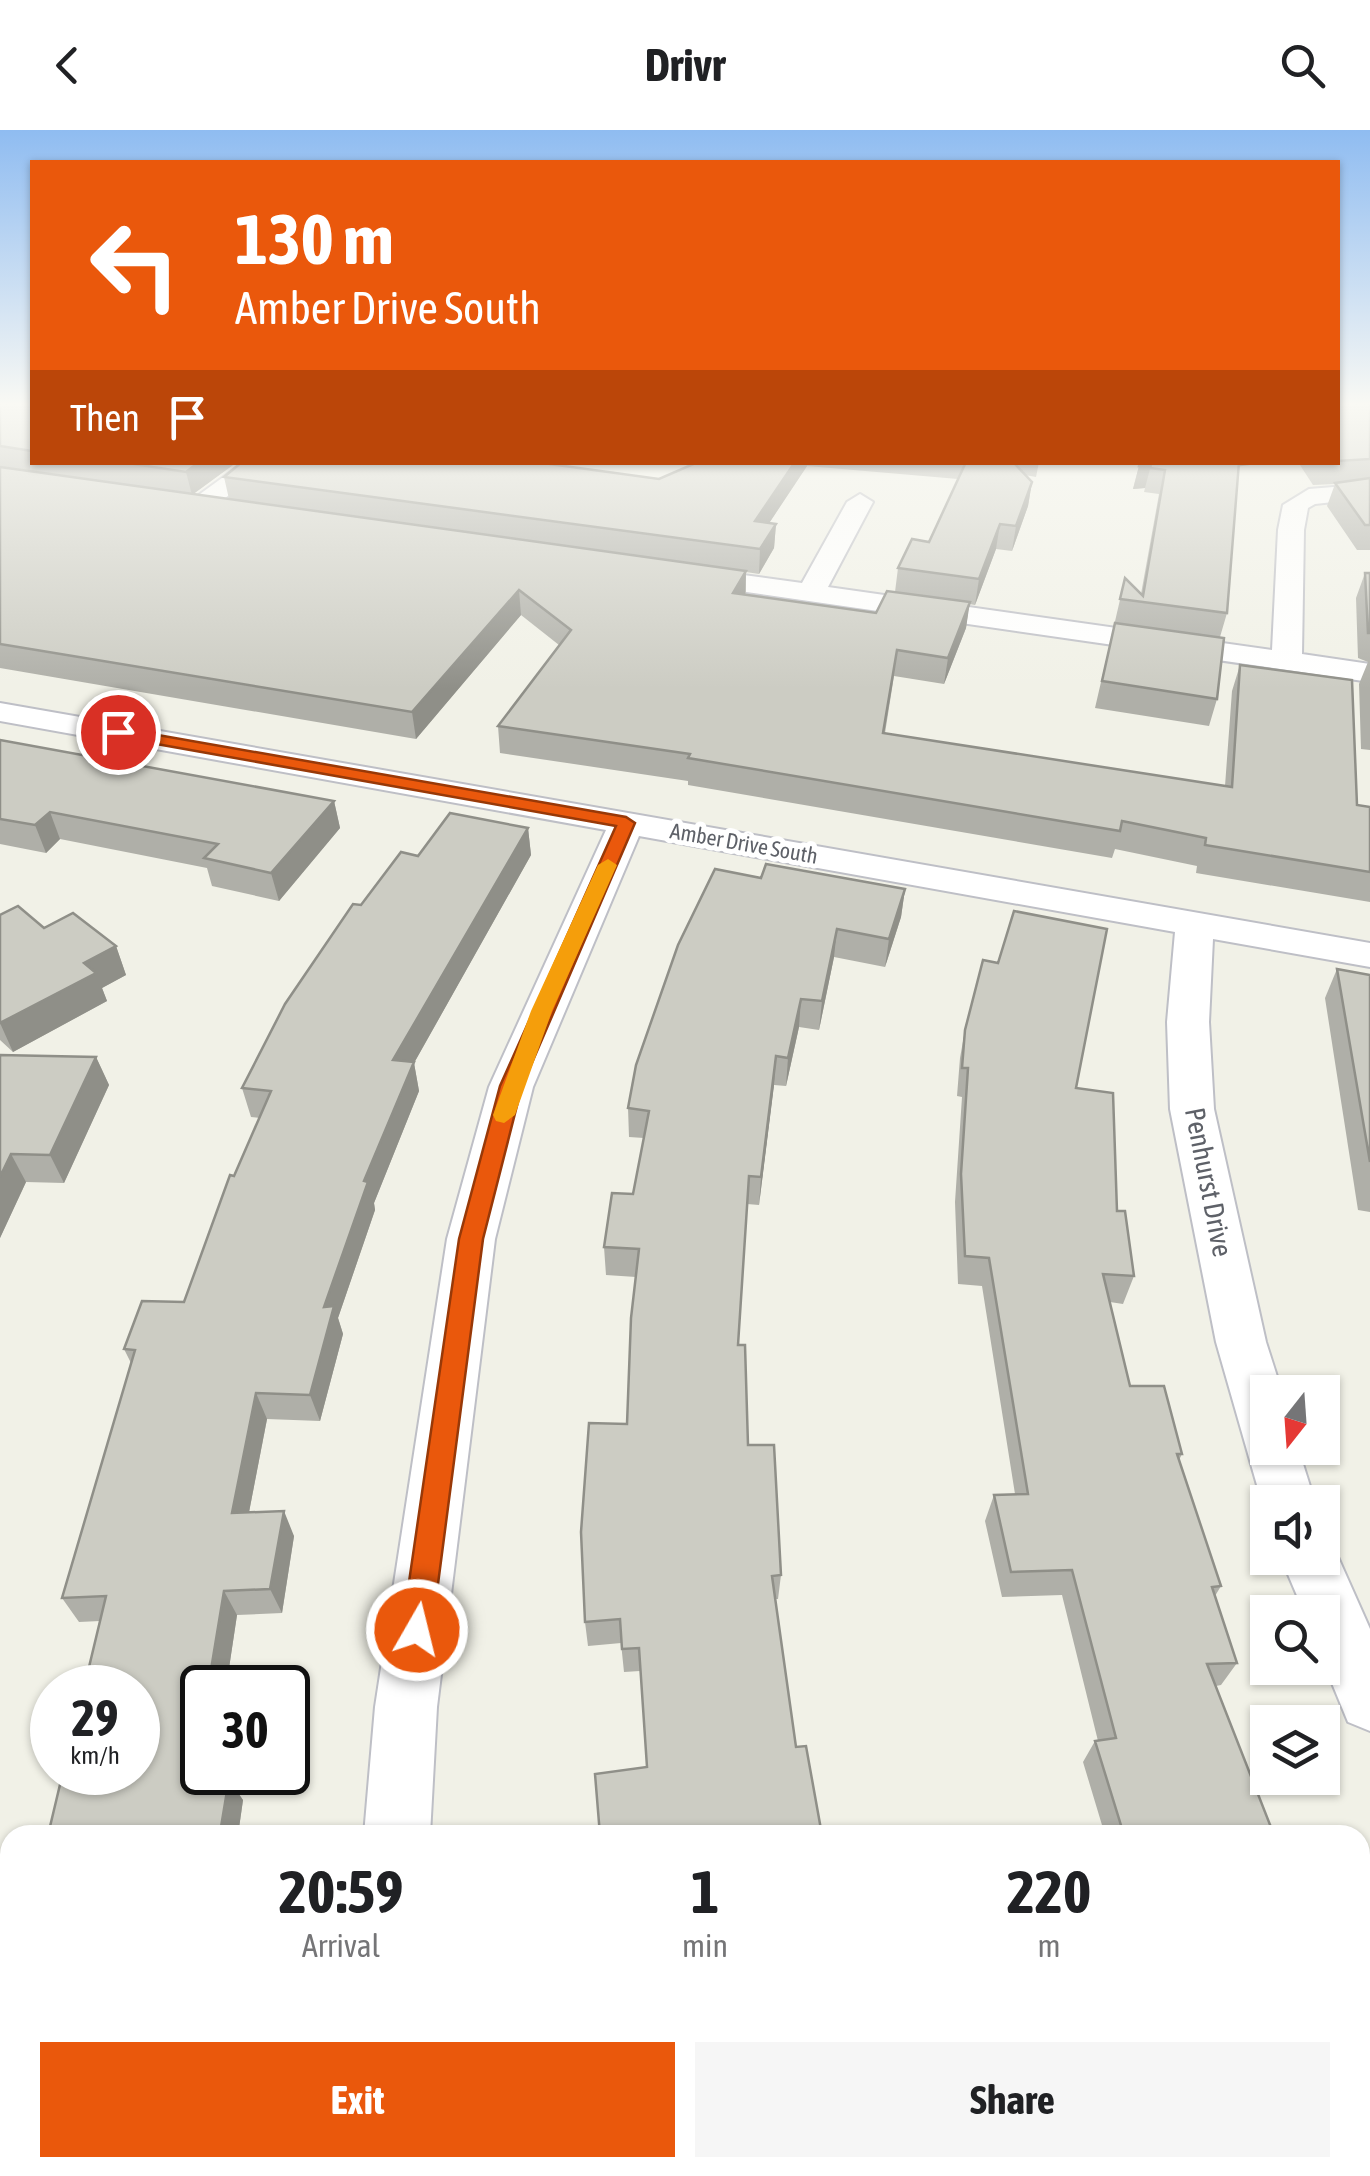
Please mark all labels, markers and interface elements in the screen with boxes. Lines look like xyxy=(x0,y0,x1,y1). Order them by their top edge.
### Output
icon: back xyxy=(40,38,95,93)
icon: search xyxy=(1275,38,1330,93)
text: Drivr xyxy=(645,39,725,91)
text: 130 m xyxy=(235,199,394,279)
icon: left xyxy=(70,200,200,330)
text: Amber Drive South xyxy=(235,282,541,334)
icon: arrive xyxy=(160,390,215,445)
text: Then xyxy=(70,396,140,439)
pin xyxy=(76,690,161,775)
icon: arrive xyxy=(91,705,146,760)
street label: Amber Drive South xyxy=(668,817,820,869)
street label: Penhurst Drive xyxy=(1179,1105,1239,1259)
north arrow xyxy=(1250,1375,1340,1465)
map controls xyxy=(1250,1375,1340,1795)
button: sound xyxy=(1250,1485,1340,1575)
position arrow xyxy=(365,1578,469,1682)
button: search xyxy=(1250,1595,1340,1685)
speed limit sign: 30 xyxy=(180,1665,310,1795)
text: 29 xyxy=(71,1689,118,1747)
button: layers xyxy=(1250,1705,1340,1795)
text: km/h xyxy=(70,1741,120,1769)
text: 20:59 xyxy=(279,1857,403,1926)
text: 1 xyxy=(691,1857,719,1926)
text: 220 xyxy=(1007,1857,1091,1926)
text: Arrival xyxy=(302,1927,380,1964)
text: min xyxy=(682,1927,728,1964)
text: m xyxy=(1037,1927,1061,1964)
button: Exit xyxy=(40,2042,675,2157)
button: Share xyxy=(695,2042,1330,2157)

